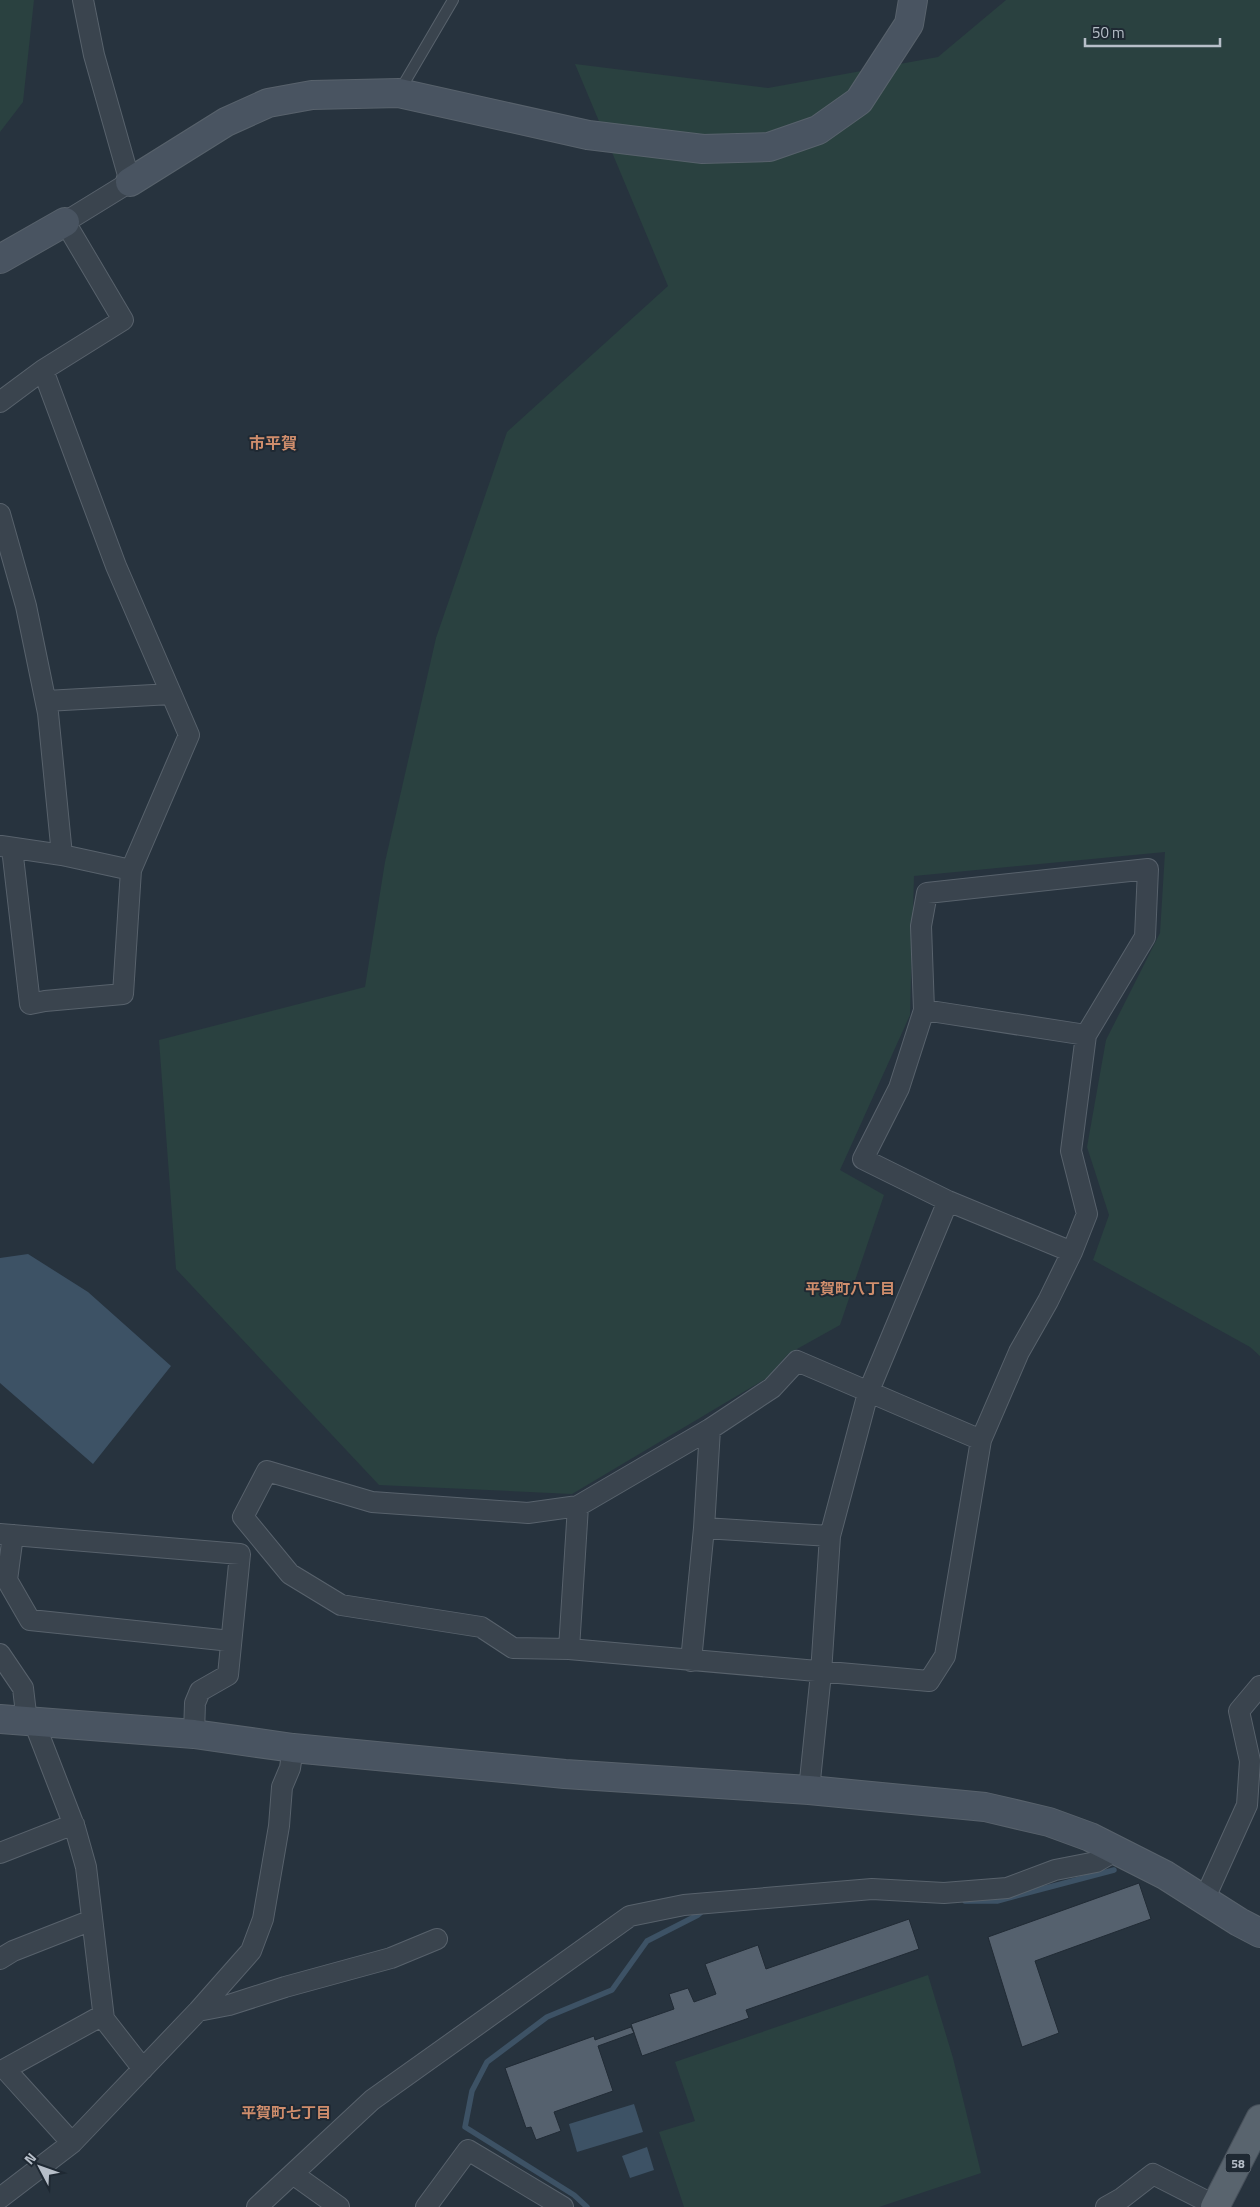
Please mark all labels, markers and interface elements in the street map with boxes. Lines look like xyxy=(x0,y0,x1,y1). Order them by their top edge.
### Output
scale bar xyxy=(1085,15,1220,47)
text: 50 m xyxy=(1092,21,1125,44)
district label: 市平賀 xyxy=(249,431,297,455)
district label: 平賀町八丁目 xyxy=(805,1277,895,1300)
district label: 平賀町七丁目 xyxy=(241,2101,331,2124)
north arrow xyxy=(15,2142,65,2192)
text: N xyxy=(19,2148,41,2169)
road number: 58 xyxy=(1226,2154,1250,2172)

